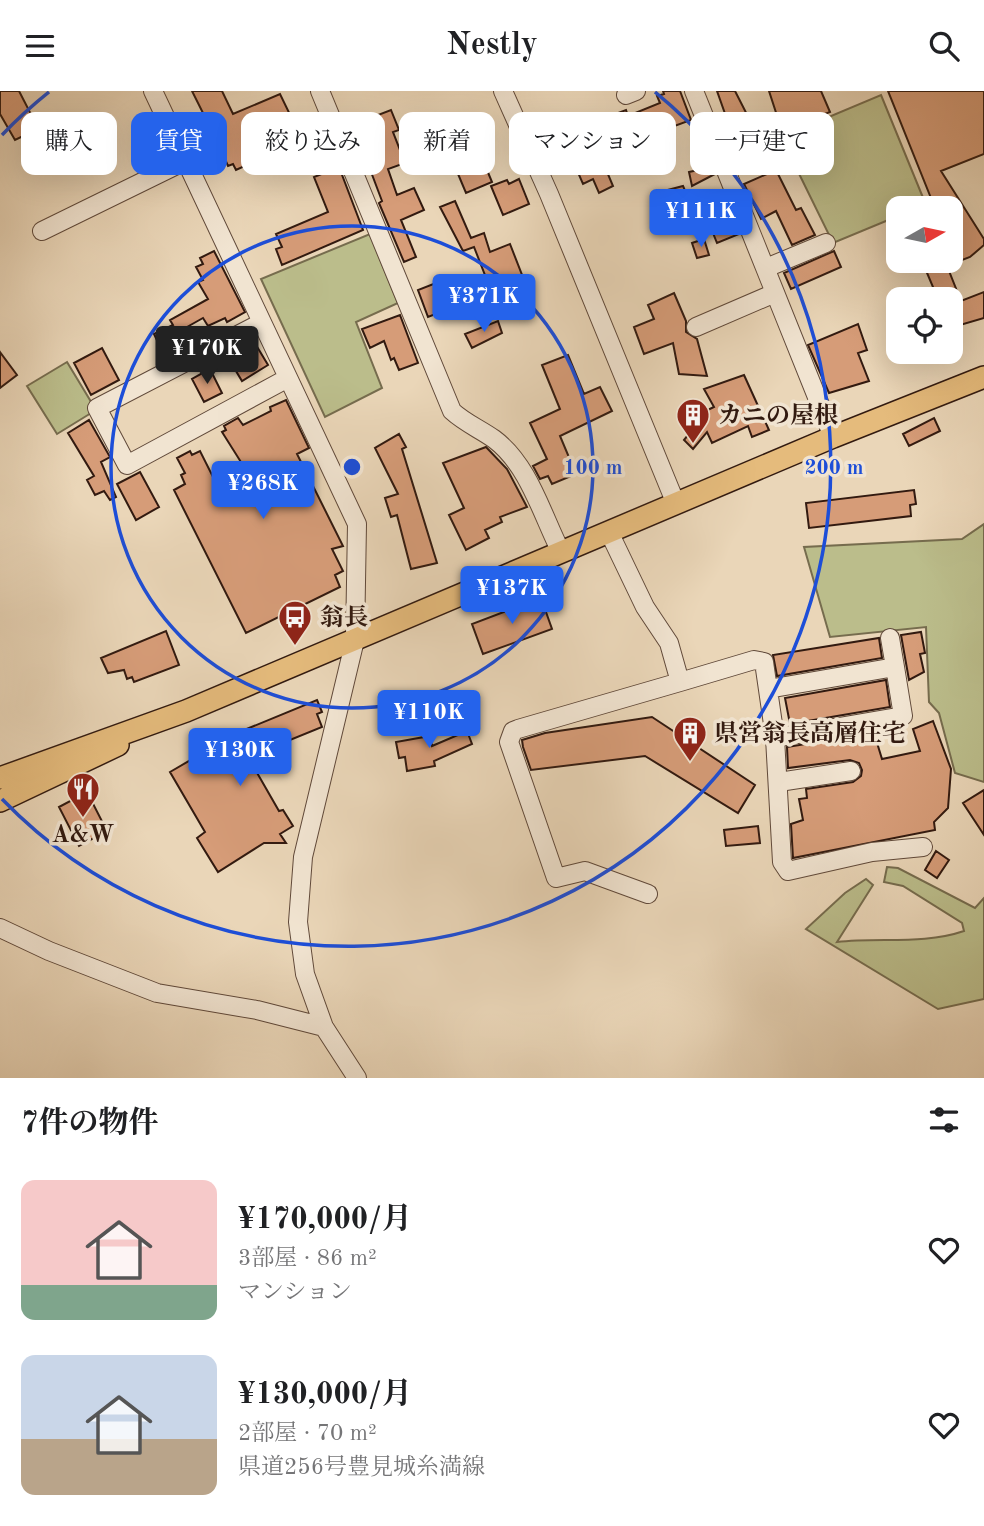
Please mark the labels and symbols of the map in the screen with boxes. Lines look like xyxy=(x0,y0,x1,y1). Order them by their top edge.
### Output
pin: ¥111K xyxy=(652,190,750,249)
north arrow xyxy=(886,196,962,273)
pin: ¥371K xyxy=(435,275,533,334)
pin: ¥170K xyxy=(158,327,256,386)
building icon: カニの屋根 xyxy=(674,396,712,445)
place label: カニの屋根 xyxy=(718,402,838,429)
centre of rings xyxy=(340,455,364,479)
text: 100 m xyxy=(563,458,623,479)
text: 200 m xyxy=(804,458,864,479)
pin: ¥268K xyxy=(214,461,312,521)
pin: ¥137K xyxy=(463,567,561,626)
bus stop icon: 翁長 xyxy=(276,598,314,647)
place label: 翁長 xyxy=(320,604,368,631)
pin: ¥110K xyxy=(380,691,478,750)
building icon: 県営翁長高層住宅 xyxy=(671,714,709,763)
place label: 県営翁長高層住宅 xyxy=(714,720,906,747)
pin: ¥130K xyxy=(191,729,289,788)
restaurant icon: A&W xyxy=(64,770,102,819)
place label: A&W xyxy=(52,824,115,848)

